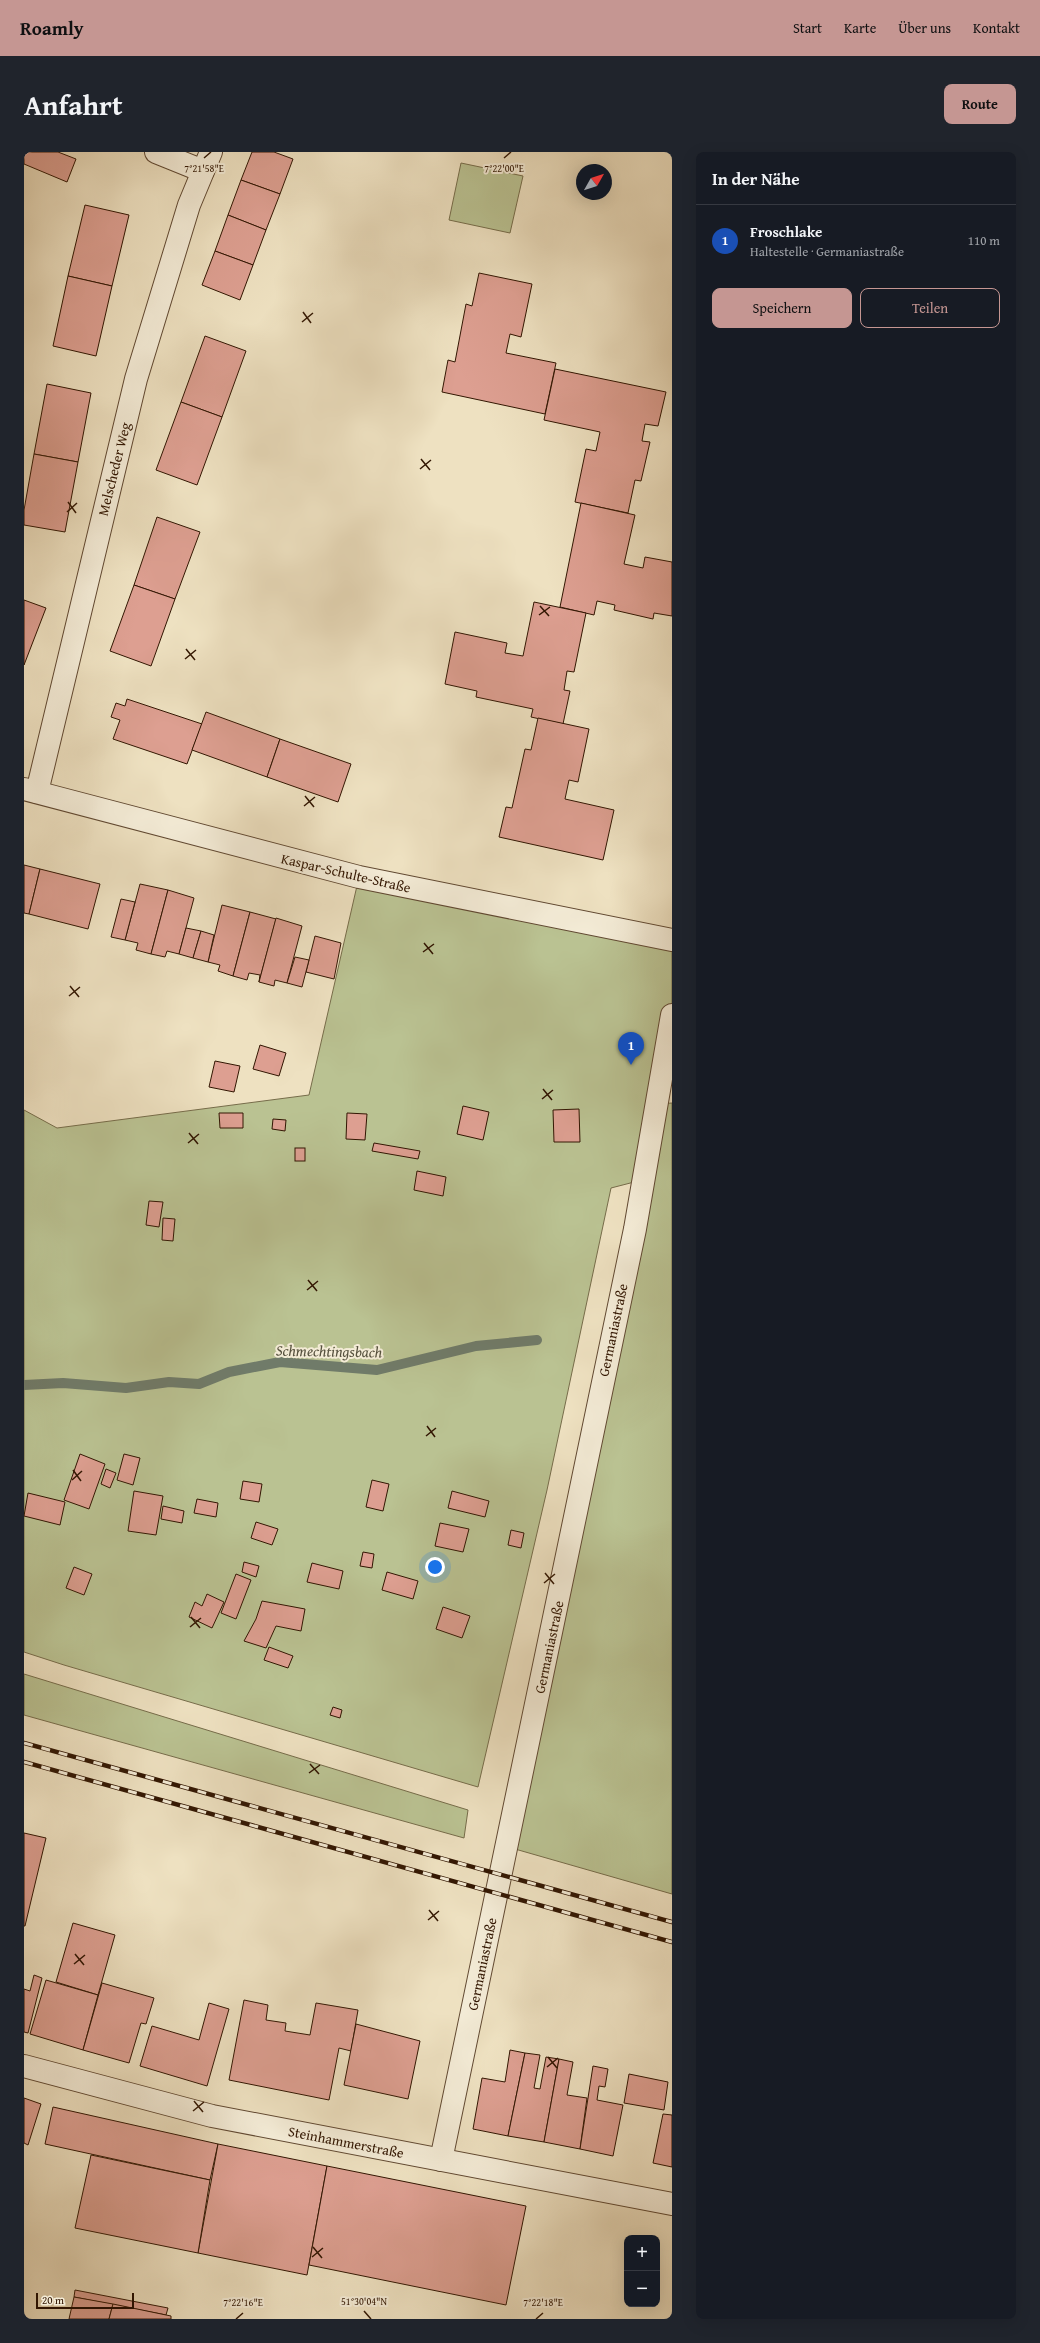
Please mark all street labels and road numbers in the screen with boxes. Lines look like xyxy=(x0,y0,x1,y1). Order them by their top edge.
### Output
street label: Melscheder Weg xyxy=(93,420,135,518)
street label: Kaspar-Schulte-Straße xyxy=(279,848,413,898)
street label: Germaniastraße xyxy=(593,1281,633,1378)
street label: Germaniastraße xyxy=(529,1598,569,1695)
street label: Germaniastraße xyxy=(462,1915,502,2012)
street label: Steinhammerstraße xyxy=(286,2121,406,2163)

